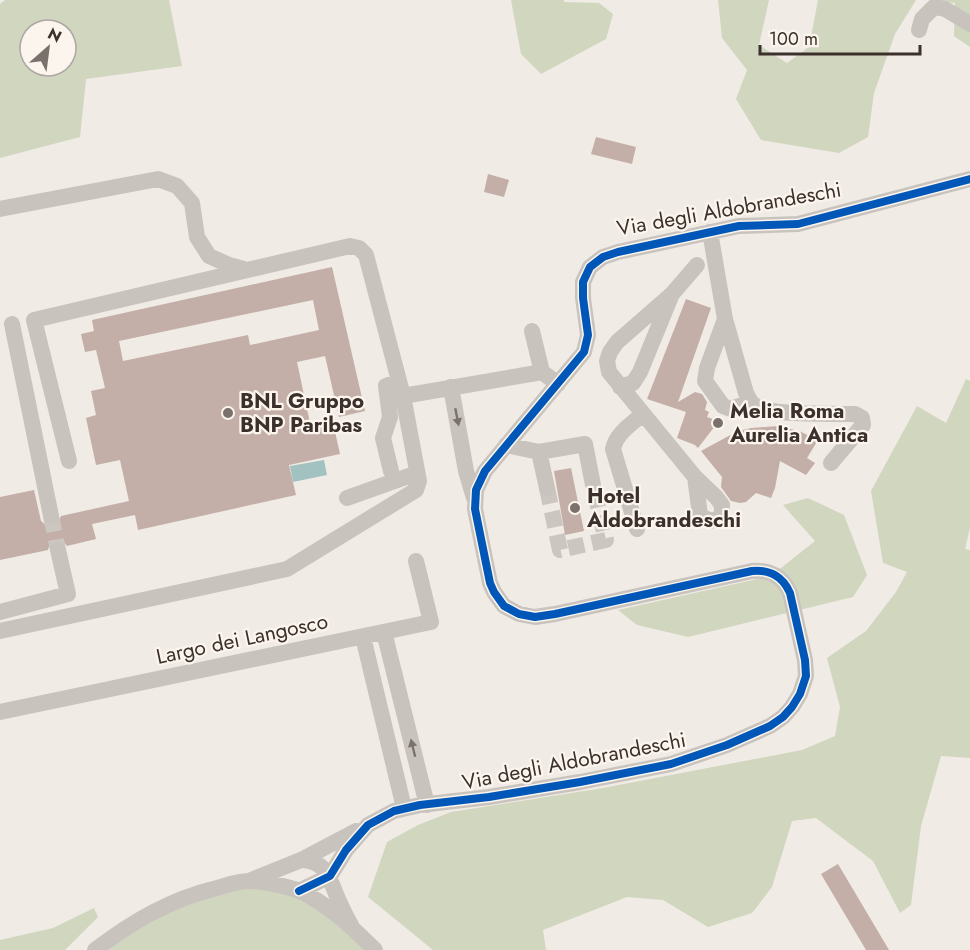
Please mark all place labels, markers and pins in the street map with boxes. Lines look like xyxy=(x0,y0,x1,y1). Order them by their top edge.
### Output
place label: BNL Gruppo BNP Paribas xyxy=(240,386,364,440)
place label: Melia Roma Aurelia Antica xyxy=(729,396,868,450)
marker: BNL Gruppo BNP Paribas xyxy=(221,406,235,420)
marker: Melia Roma Aurelia Antica xyxy=(711,416,725,430)
place label: Hotel Aldobrandeschi xyxy=(586,481,741,535)
marker: Hotel Aldobrandeschi xyxy=(568,501,582,515)

